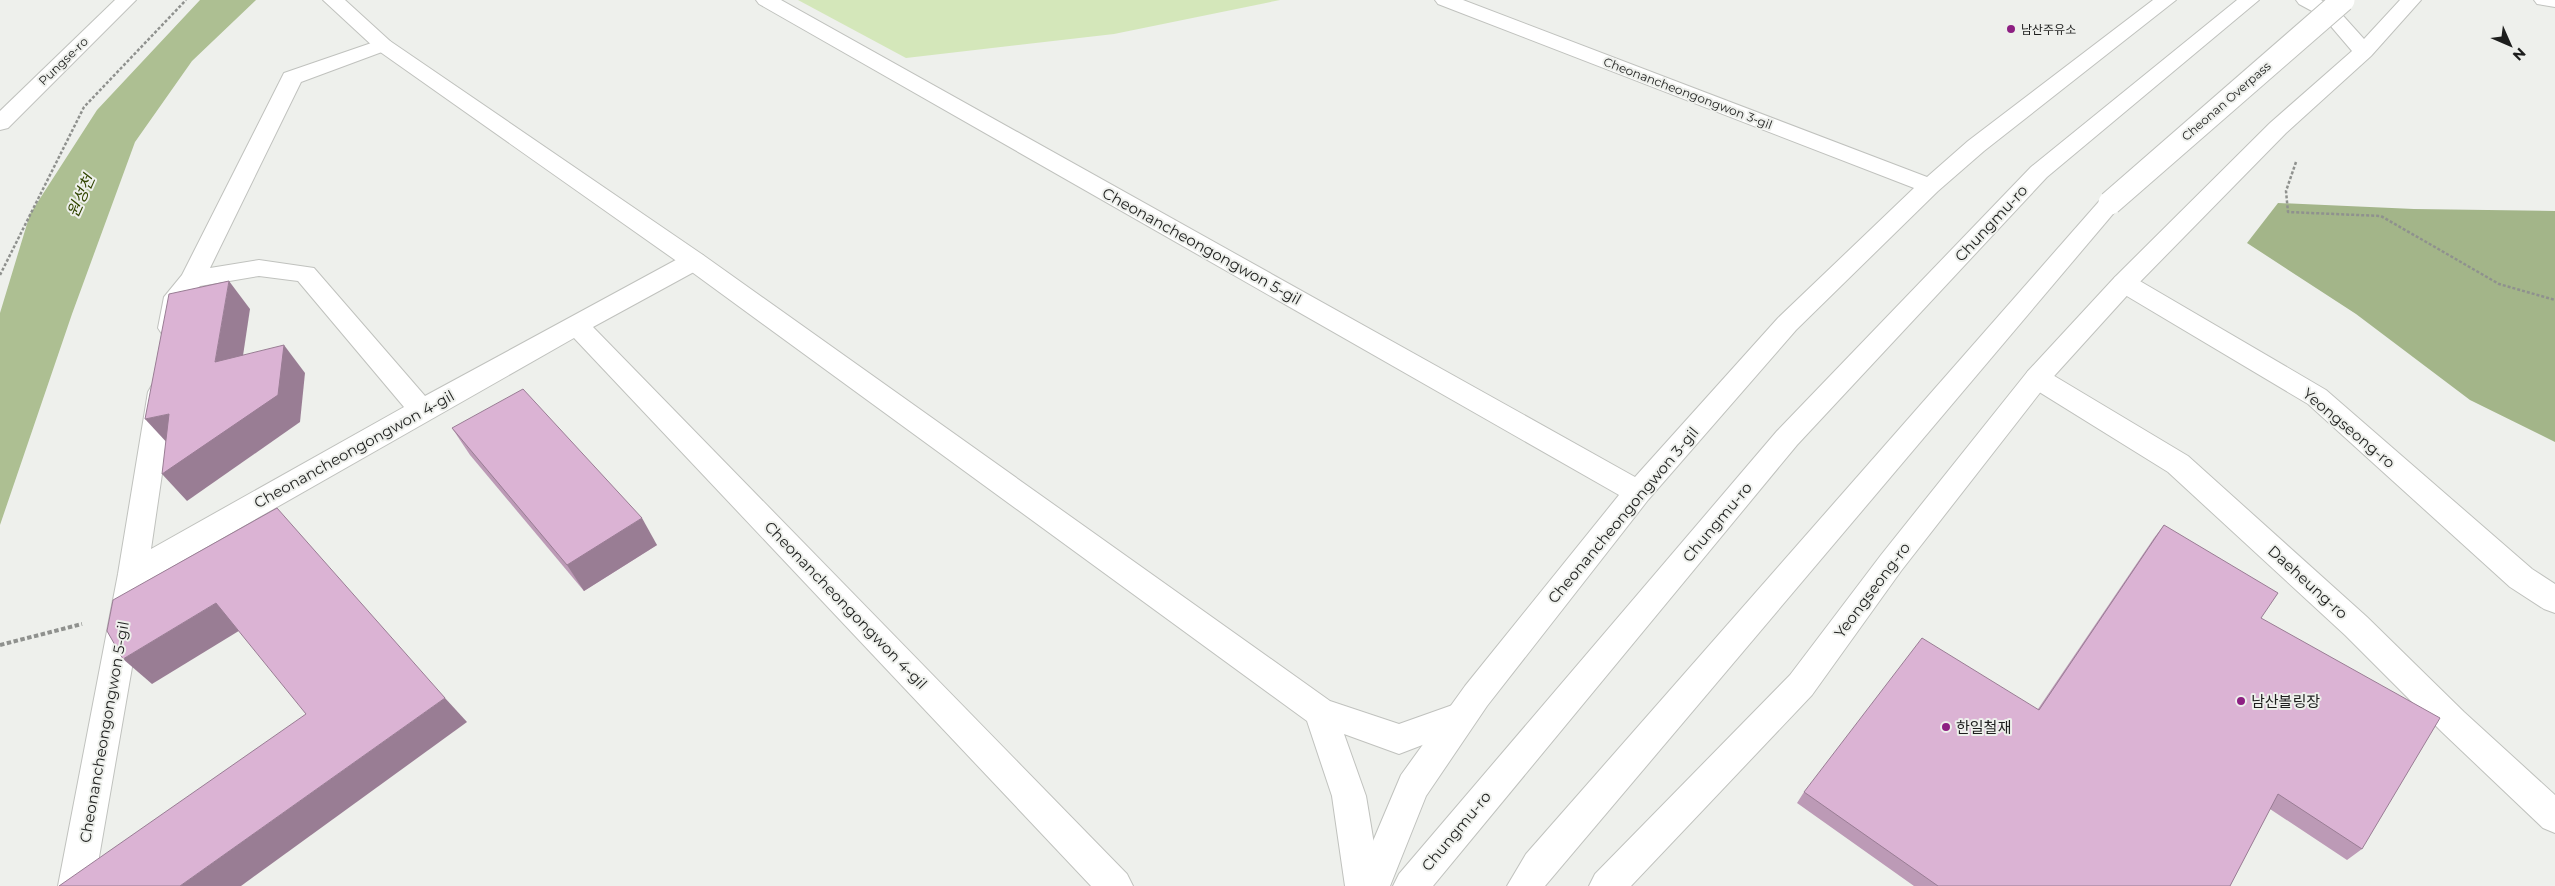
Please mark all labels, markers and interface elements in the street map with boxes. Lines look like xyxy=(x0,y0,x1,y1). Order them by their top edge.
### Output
north arrow xyxy=(2485,20,2535,70)
place label: 남산주유소 xyxy=(2021,22,2076,37)
marker: 남산주유소 xyxy=(2005,23,2017,35)
street label: Pungse-ro xyxy=(35,34,91,88)
text: N xyxy=(2509,44,2530,65)
street label: Cheonancheongongwon 3-gil xyxy=(1601,54,1775,132)
street label: Cheonan Overpass xyxy=(2178,58,2274,144)
water label: 원성천 xyxy=(63,170,100,220)
street label: Chungmu-ro xyxy=(1951,181,2031,265)
street label: Cheonancheongongwon 5-gil xyxy=(1099,183,1305,309)
street label: Yeongseong-ro xyxy=(2299,384,2399,472)
street label: Cheonancheongongwon 4-gil xyxy=(250,386,458,512)
street label: Cheonancheongongwon 3-gil xyxy=(1544,423,1702,607)
street label: Chungmu-ro xyxy=(1678,478,1756,566)
street label: Cheonancheongongwon 4-gil xyxy=(761,517,931,693)
street label: Yeongseong-ro xyxy=(1830,538,1914,642)
street label: Daeheung-ro xyxy=(2264,541,2352,623)
street label: Cheonancheongongwon 5-gil xyxy=(75,620,133,844)
place label: 남산볼링장 xyxy=(2251,692,2320,711)
marker: 남산볼링장 xyxy=(2235,695,2247,707)
place label: 한일철재 xyxy=(1956,718,2011,737)
marker: 한일철재 xyxy=(1940,721,1952,733)
street label: Chungmu-ro xyxy=(1417,787,1495,875)

